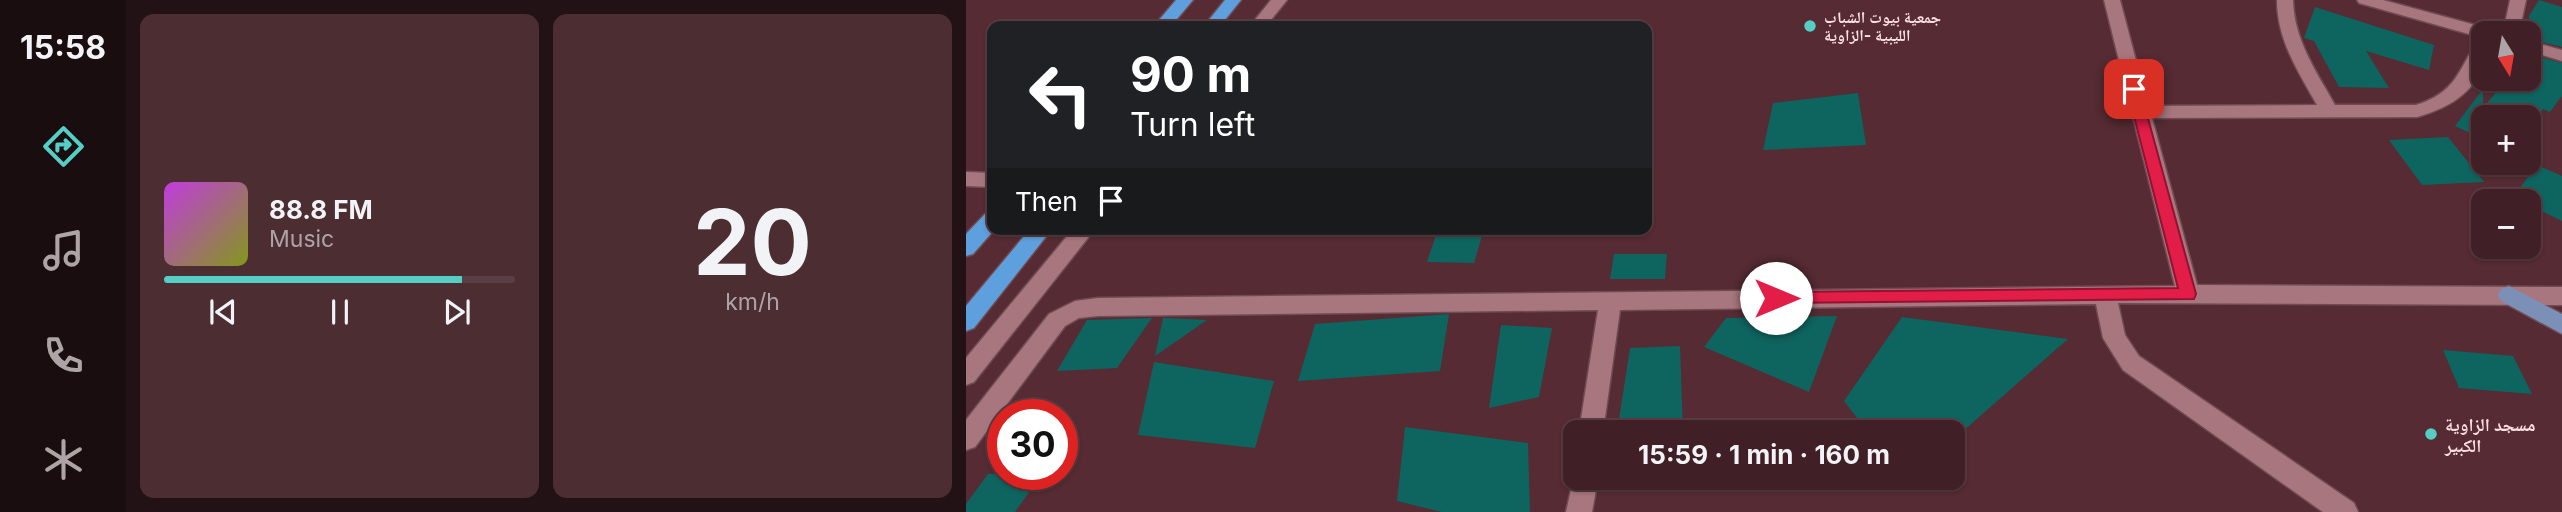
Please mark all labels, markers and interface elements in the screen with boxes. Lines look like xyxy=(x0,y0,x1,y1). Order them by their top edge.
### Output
place label: جمعية بيوت الشباب الليبية -الزاوية xyxy=(1824,7,1941,45)
marker: جمعية بيوت الشباب الليبية -الزاوية xyxy=(1802,18,1818,34)
north arrow xyxy=(2471,21,2541,91)
map controls xyxy=(2471,21,2541,259)
text: 15:58 xyxy=(20,28,106,67)
text: 90 m xyxy=(1130,45,1251,104)
icon: left xyxy=(1015,49,1106,140)
pin xyxy=(2104,59,2164,119)
icon: arrive xyxy=(2115,70,2153,108)
text: Turn left xyxy=(1130,105,1255,144)
button: + xyxy=(2471,105,2541,175)
icon: directions xyxy=(39,122,88,171)
icon: arrive xyxy=(1092,182,1130,220)
text: Then xyxy=(1015,186,1078,217)
text: 20 xyxy=(693,187,812,297)
button: − xyxy=(2471,189,2541,259)
text: 88.8 FM xyxy=(269,194,373,225)
text: Music xyxy=(269,225,334,253)
icon: music xyxy=(39,226,88,275)
position arrow xyxy=(1739,261,1813,335)
text: km/h xyxy=(725,288,780,316)
icon: previous xyxy=(204,293,242,331)
icon: pause xyxy=(321,293,359,331)
icon: next xyxy=(438,293,476,331)
icon: phone xyxy=(39,331,88,380)
speed limit sign: 30 xyxy=(987,399,1078,490)
place label: مسجد الزاوية الكبير xyxy=(2444,414,2536,456)
marker: مسجد الزاوية الكبير xyxy=(2423,426,2439,442)
icon: climate xyxy=(39,435,88,484)
text: 15:59 · 1 min · 160 m xyxy=(1638,439,1890,470)

